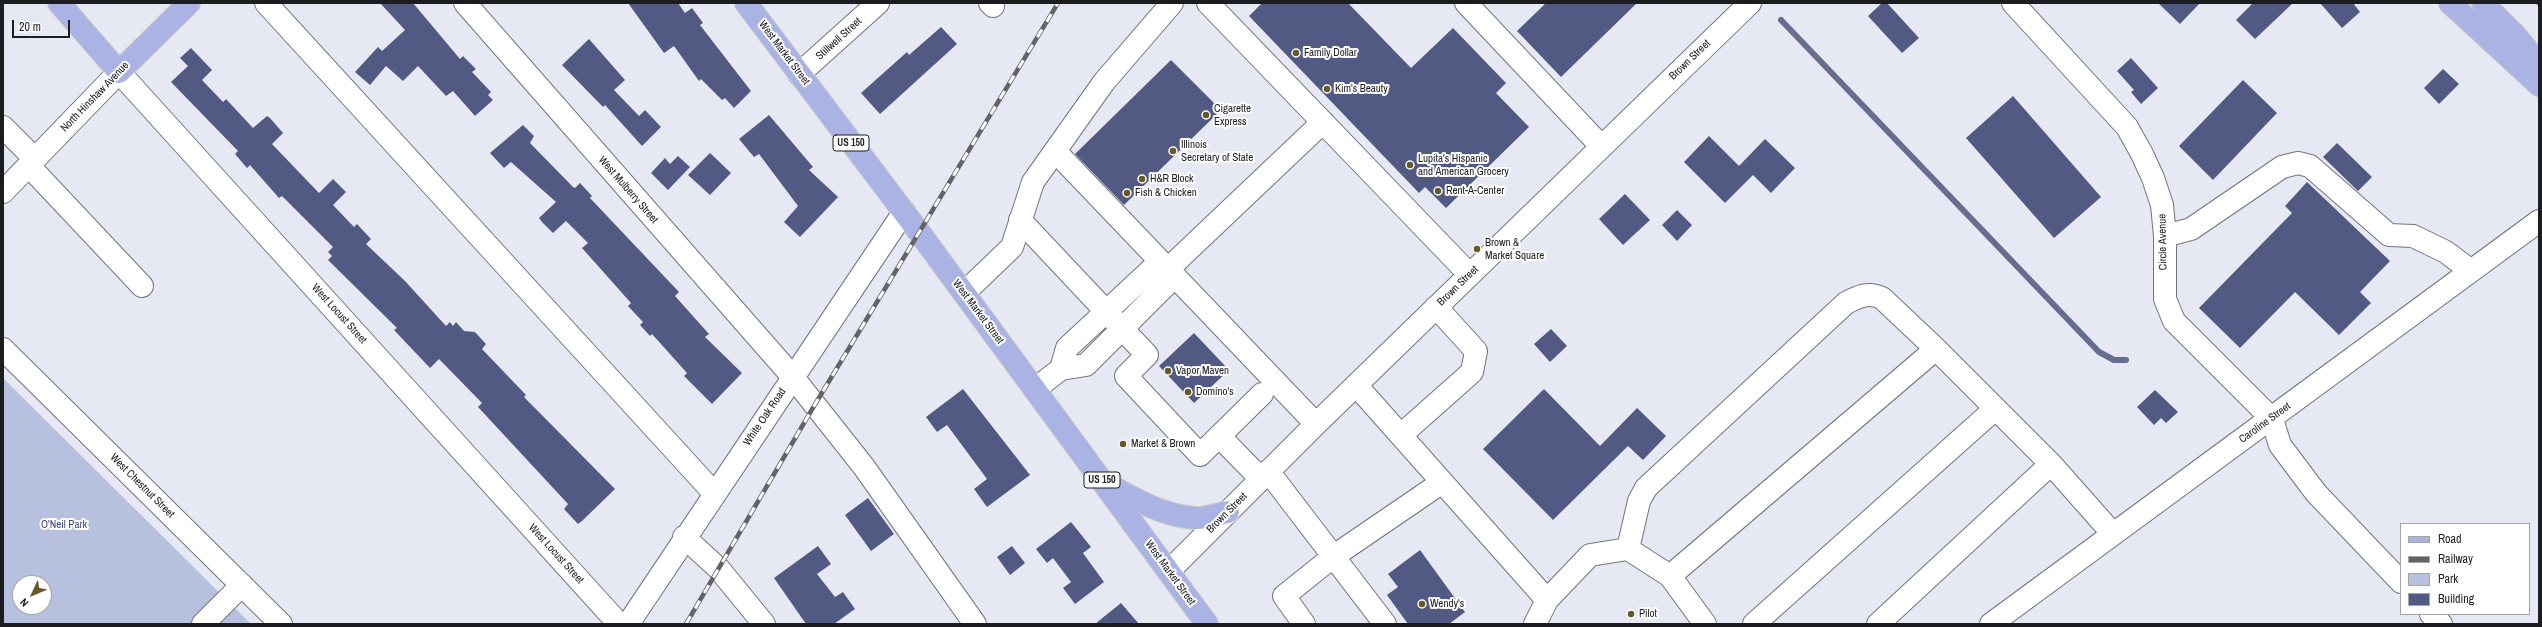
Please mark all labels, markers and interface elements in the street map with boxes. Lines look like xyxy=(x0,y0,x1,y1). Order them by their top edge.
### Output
scale bar xyxy=(14,12,72,38)
street label: Stillwell Street xyxy=(813,15,865,63)
street label: West Market Street xyxy=(756,18,812,88)
text: 20 m xyxy=(19,19,41,35)
street label: Brown Street xyxy=(1667,37,1713,83)
place label: Family Dollar xyxy=(1304,46,1357,60)
marker: Family Dollar xyxy=(1291,48,1301,58)
street label: North Hinshaw Avenue xyxy=(58,59,132,135)
place label: Kim's Beauty xyxy=(1335,82,1388,96)
marker: Kim's Beauty xyxy=(1322,84,1332,94)
place label: Cigarette Express xyxy=(1214,102,1251,128)
marker: Cigarette Express xyxy=(1201,110,1211,120)
road number: US 150 xyxy=(833,135,869,151)
place label: Illinois Secretary of State xyxy=(1181,138,1253,164)
marker: Illinois Secretary of State xyxy=(1168,146,1178,156)
place label: Lupita's Hispanic and American Grocery xyxy=(1418,152,1509,178)
street label: West Mulberry Street xyxy=(595,154,661,226)
marker: Lupita's Hispanic and American Grocery xyxy=(1405,160,1415,170)
place label: H&R Block xyxy=(1150,172,1194,186)
marker: H&R Block xyxy=(1137,174,1147,184)
place label: Rent-A-Center xyxy=(1446,184,1504,198)
place label: Fish & Chicken xyxy=(1135,186,1197,200)
marker: Rent-A-Center xyxy=(1433,186,1443,196)
marker: Fish & Chicken xyxy=(1122,188,1132,198)
street label: Circle Avenue xyxy=(2156,214,2170,270)
place label: Brown & Market Square xyxy=(1485,236,1544,262)
marker: Brown & Market Square xyxy=(1472,244,1482,254)
street label: Brown Street xyxy=(1435,263,1481,309)
street label: West Market Street xyxy=(950,277,1006,347)
street label: West Locust Street xyxy=(309,281,369,347)
place label: Vapor Maven xyxy=(1176,364,1229,378)
marker: Vapor Maven xyxy=(1163,366,1173,376)
place label: Domino's xyxy=(1196,385,1234,399)
street label: White Oak Road xyxy=(741,386,789,448)
marker: Domino's xyxy=(1183,387,1193,397)
street label: Caroline Street xyxy=(2237,400,2293,446)
place label: Market & Brown xyxy=(1131,437,1195,451)
marker: Market & Brown xyxy=(1118,439,1128,449)
street label: West Chestnut Street xyxy=(107,451,177,521)
road number: US 150 xyxy=(1084,472,1120,488)
street label: Brown Street xyxy=(1204,490,1250,536)
park label: O'Neil Park xyxy=(41,518,87,532)
street label: West Locust Street xyxy=(526,521,586,587)
legend xyxy=(2400,523,2530,615)
text: Road xyxy=(2438,531,2462,547)
street label: West Market Street xyxy=(1142,538,1198,608)
text: Railway xyxy=(2438,551,2473,567)
text: Park xyxy=(2438,571,2458,587)
north arrow xyxy=(12,575,52,615)
text: Building xyxy=(2438,591,2474,607)
text: N xyxy=(17,595,31,610)
place label: Wendy's xyxy=(1430,597,1464,611)
marker: Wendy's xyxy=(1417,599,1427,609)
place label: Pilot xyxy=(1639,607,1657,621)
marker: Pilot xyxy=(1626,609,1636,619)

